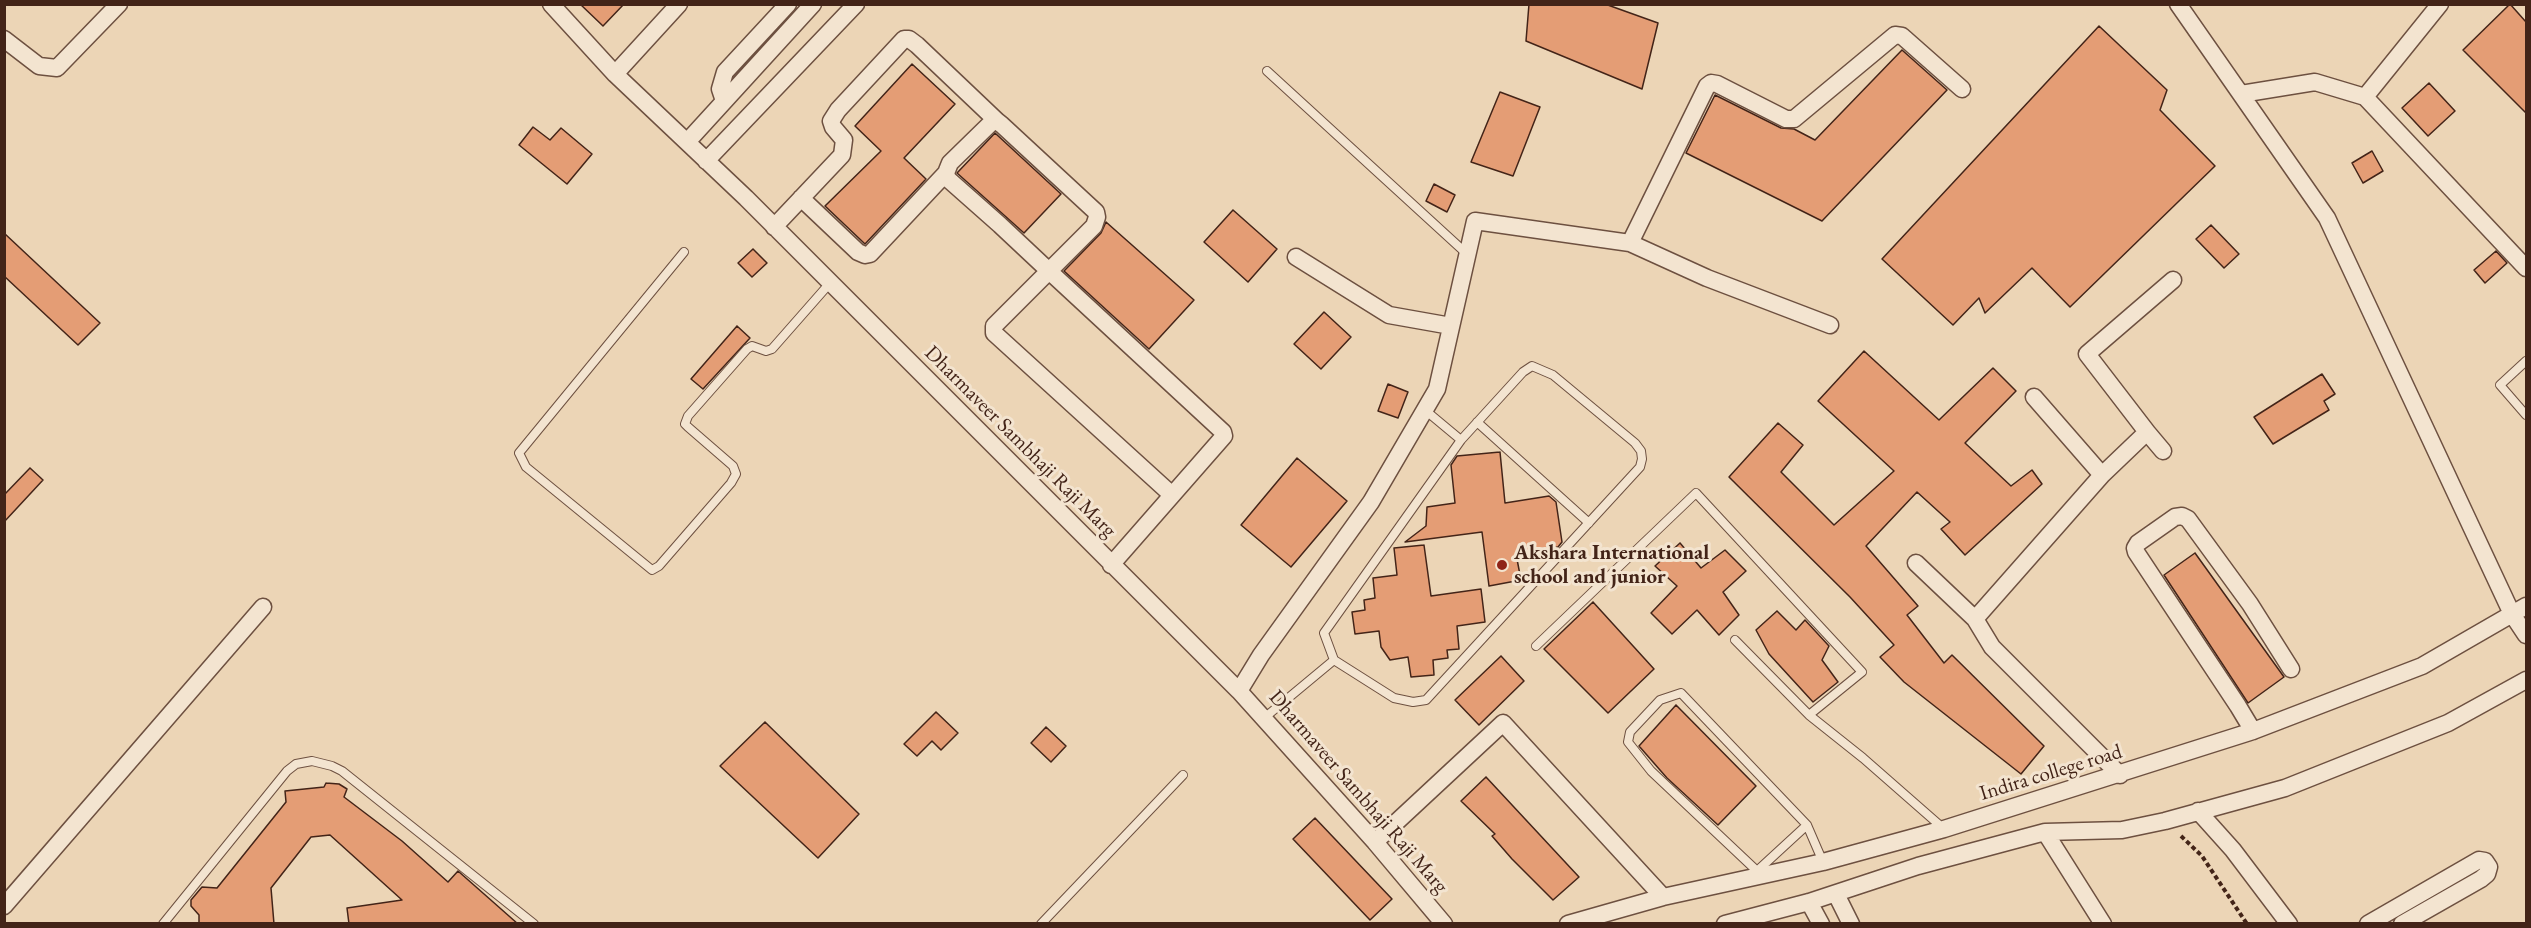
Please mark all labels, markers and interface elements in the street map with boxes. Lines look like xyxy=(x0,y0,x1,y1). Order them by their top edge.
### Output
street label: Dharmaveer Sambhaji Raji Marg xyxy=(919,341,1121,543)
place label: Akshara International school and junior xyxy=(1514,540,1709,590)
marker: Akshara International school and junior xyxy=(1495,558,1509,572)
street label: Dharmaveer Sambhaji Raji Marg xyxy=(1263,685,1453,899)
street label: Indira college road xyxy=(1977,739,2125,807)

